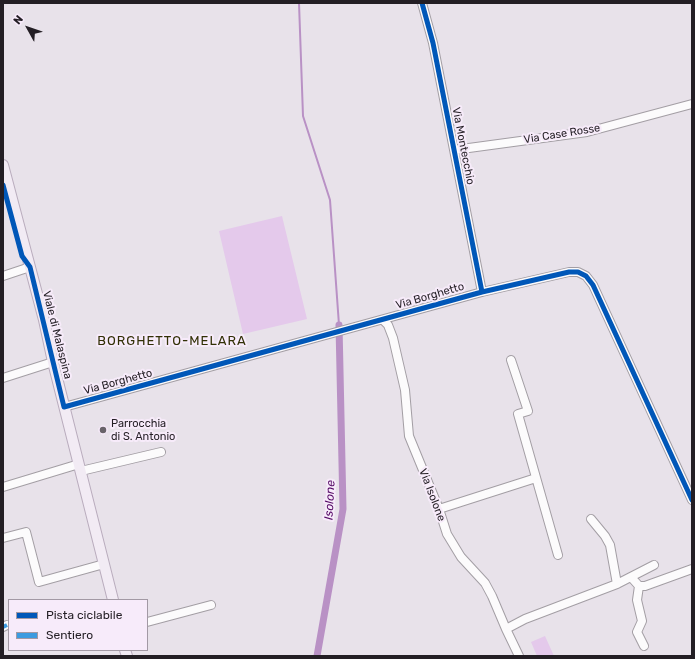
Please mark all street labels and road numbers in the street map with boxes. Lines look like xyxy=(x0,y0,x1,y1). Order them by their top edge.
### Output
street label: Via Montecchio xyxy=(449,106,477,186)
street label: Via Case Rosse xyxy=(523,121,601,147)
street label: Via Borghetto xyxy=(394,280,466,312)
street label: Viale di Malaspina xyxy=(40,290,74,380)
street label: Via Borghetto xyxy=(82,366,154,398)
street label: Via Isolone xyxy=(416,467,448,523)

